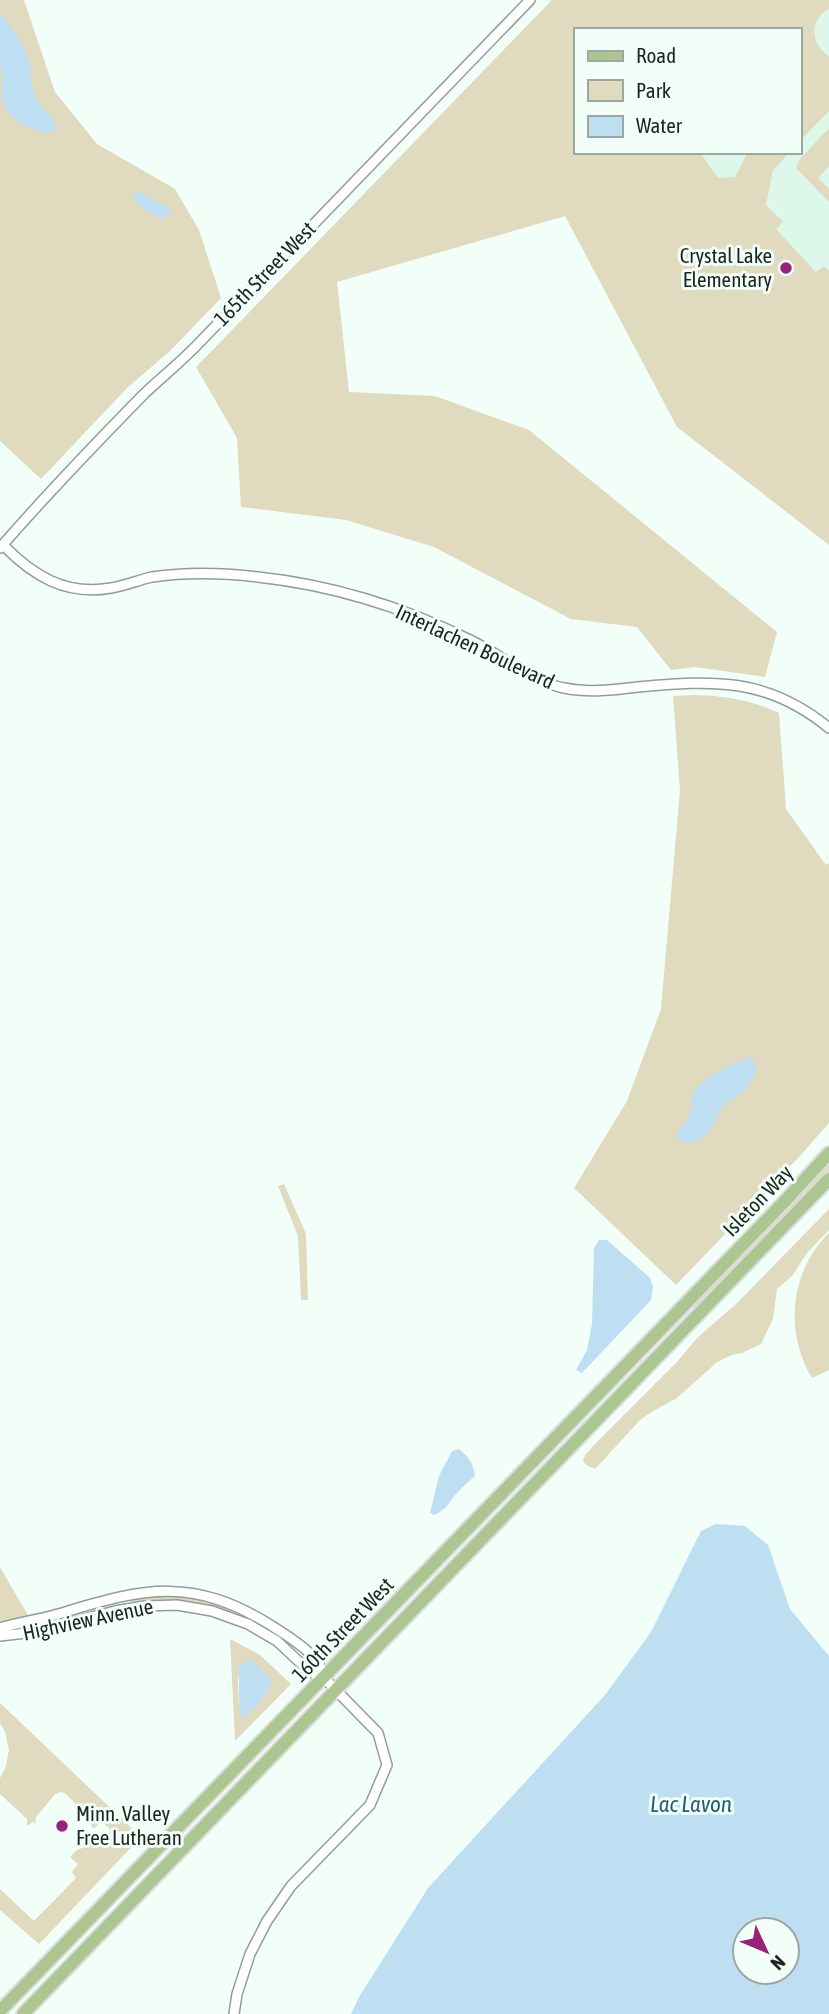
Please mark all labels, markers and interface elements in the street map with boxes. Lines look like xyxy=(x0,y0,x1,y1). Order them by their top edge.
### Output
legend xyxy=(574,28,801,154)
text: Road xyxy=(636,43,676,67)
text: Park xyxy=(636,78,671,102)
text: Water xyxy=(636,113,683,137)
street label: 165th Street West xyxy=(209,216,320,330)
place label: Crystal Lake Elementary xyxy=(680,243,772,291)
marker: Crystal Lake Elementary xyxy=(778,260,794,276)
street label: Interlachen Boulevard xyxy=(392,599,558,693)
street label: Isleton Way xyxy=(718,1160,797,1241)
street label: 160th Street West xyxy=(287,1572,398,1686)
street label: Highview Avenue xyxy=(20,1594,155,1645)
water label: Lac Lavon xyxy=(650,1791,732,1817)
place label: Minn. Valley Free Lutheran xyxy=(76,1801,182,1849)
marker: Minn. Valley Free Lutheran xyxy=(54,1818,70,1834)
north arrow xyxy=(731,1916,801,1986)
text: N xyxy=(766,1951,790,1974)

